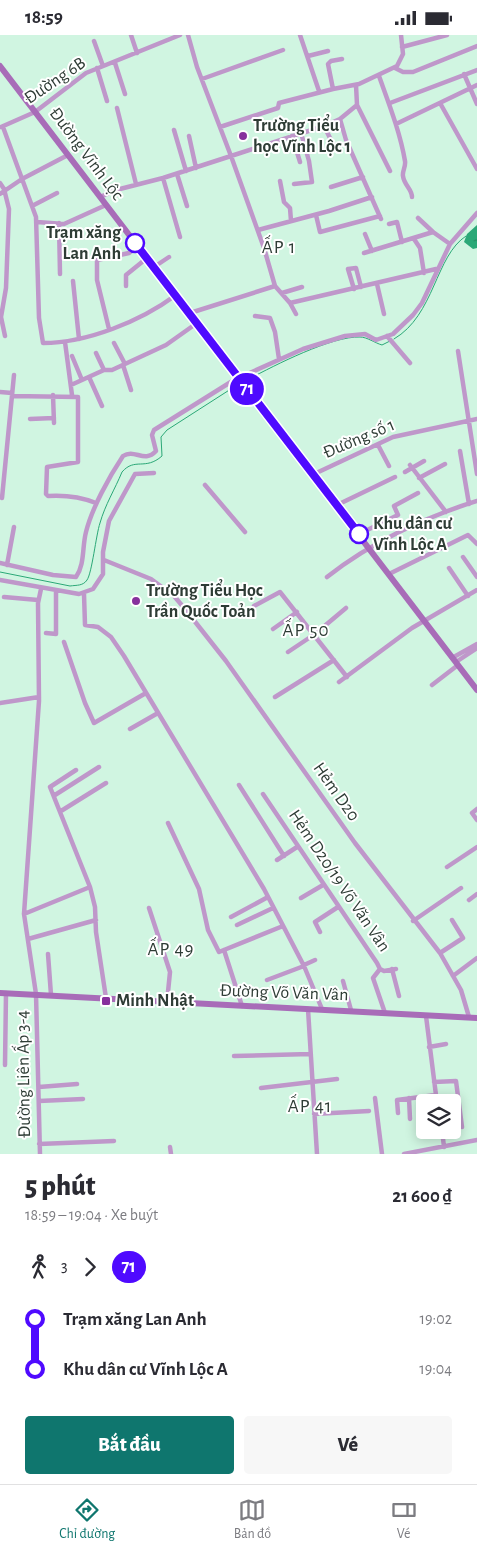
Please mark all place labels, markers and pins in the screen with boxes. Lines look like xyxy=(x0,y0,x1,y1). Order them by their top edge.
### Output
place label: Trường Tiểu học Vĩnh Lộc 1 xyxy=(253,114,351,156)
marker: Trường Tiểu học Vĩnh Lộc 1 xyxy=(237,130,249,142)
place label: Trạm xăng Lan Anh xyxy=(46,224,122,263)
marker: Trạm xăng Lan Anh xyxy=(125,233,145,253)
place label: Khu dân cư Vĩnh Lộc A xyxy=(373,515,452,554)
marker: Khu dân cư Vĩnh Lộc A xyxy=(349,524,369,544)
place label: Trường Tiểu Học Trần Quốc Toản xyxy=(146,579,263,621)
marker: Trường Tiểu Học Trần Quốc Toản xyxy=(130,595,142,607)
place label: Minh Nhật xyxy=(116,992,194,1010)
marker: Minh Nhật xyxy=(100,995,112,1007)

